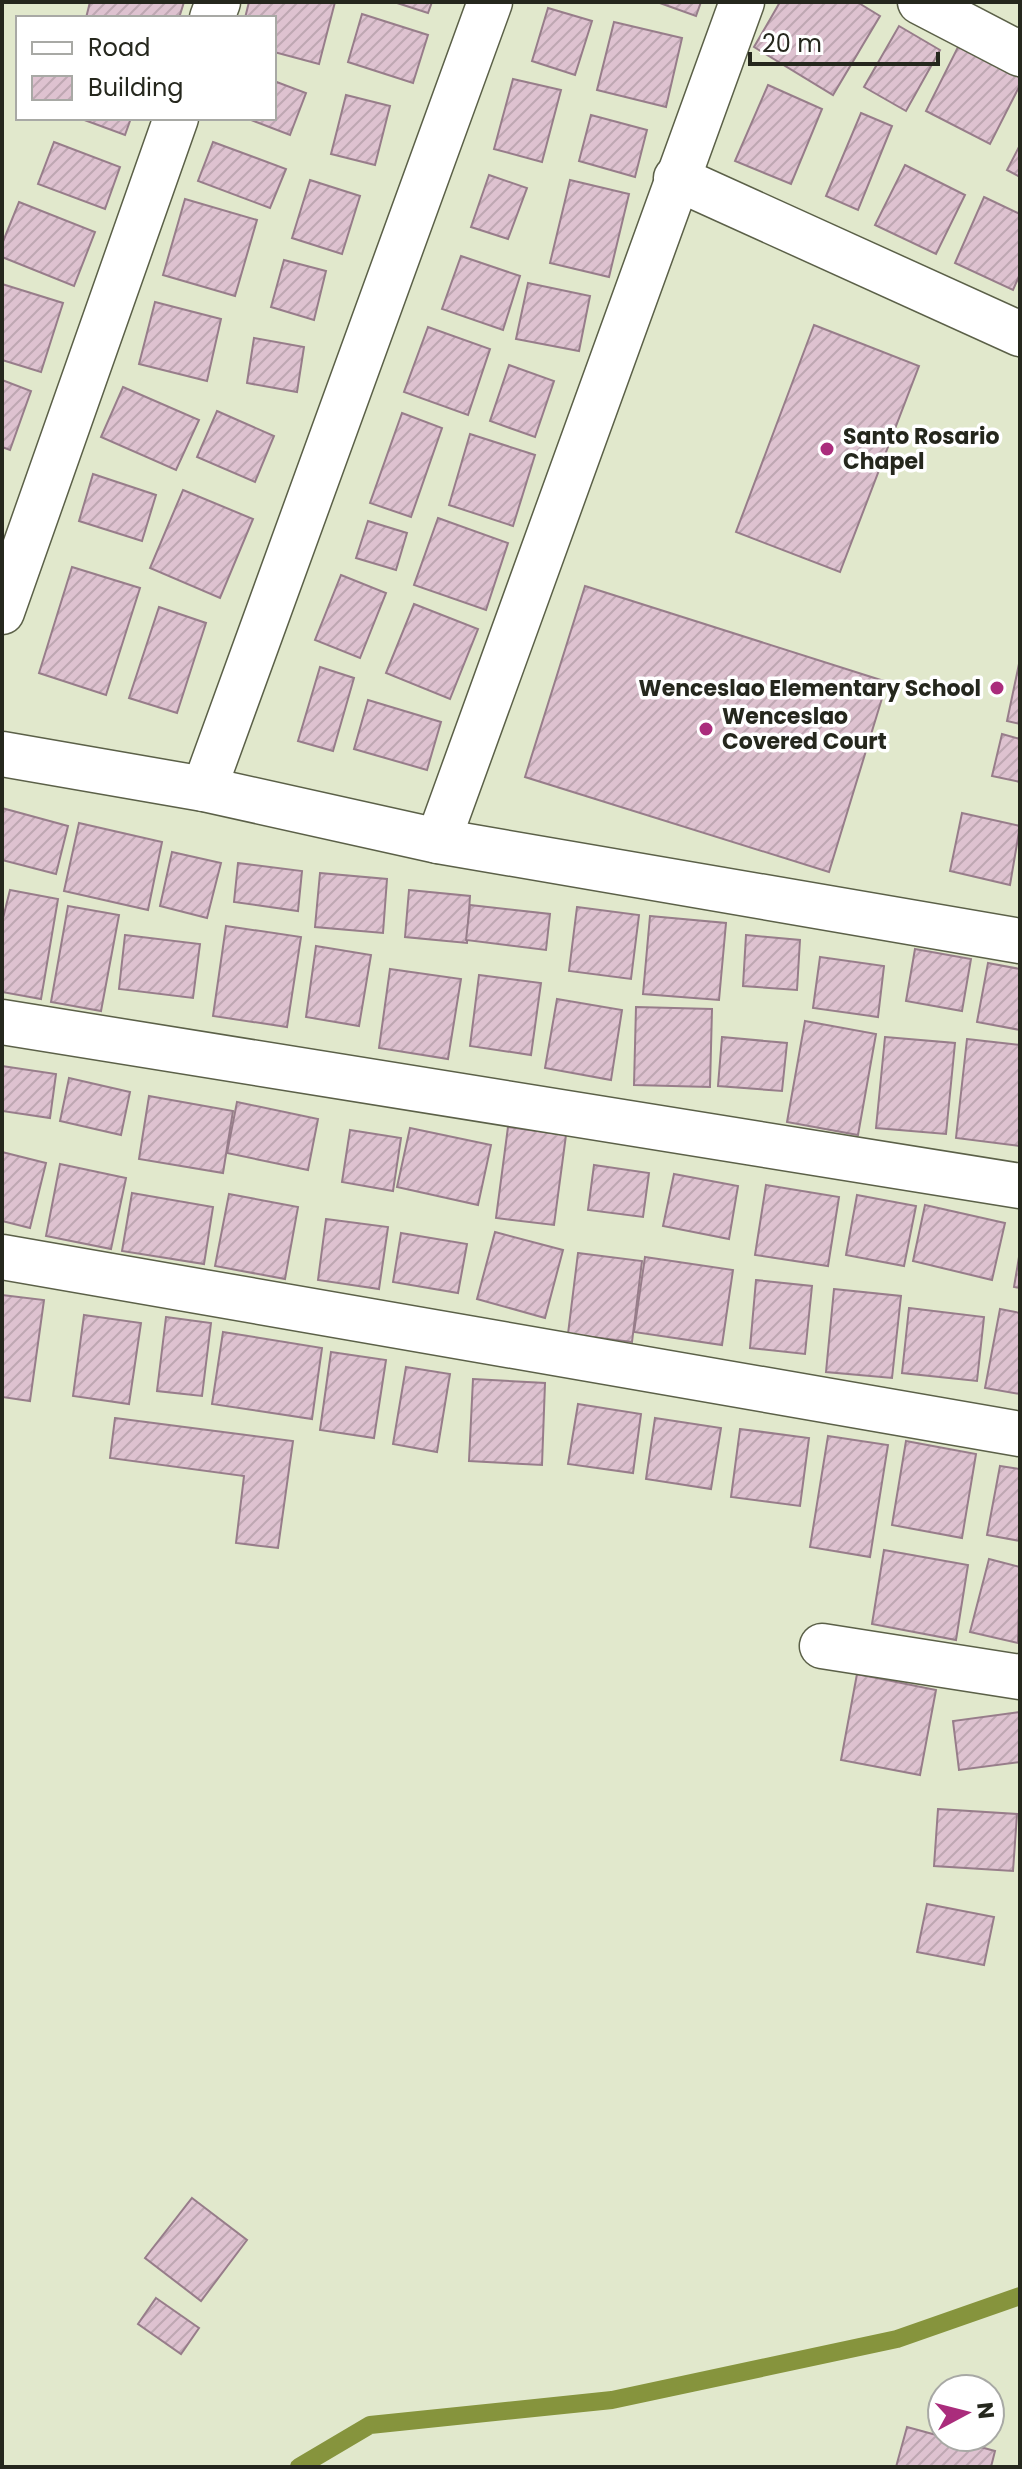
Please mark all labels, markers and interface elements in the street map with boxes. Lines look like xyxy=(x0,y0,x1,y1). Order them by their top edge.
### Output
legend xyxy=(16,16,276,120)
scale bar xyxy=(750,16,938,66)
text: 20 m xyxy=(762,27,822,60)
text: Road xyxy=(88,31,150,64)
text: Building xyxy=(88,71,184,104)
place label: Santo Rosario Chapel xyxy=(843,421,999,477)
marker: Santo Rosario Chapel xyxy=(818,440,836,458)
place label: Wenceslao Elementary School xyxy=(639,673,981,704)
marker: Wenceslao Elementary School xyxy=(988,679,1006,697)
place label: Wenceslao Covered Court xyxy=(722,701,887,757)
marker: Wenceslao Covered Court xyxy=(697,720,715,738)
north arrow xyxy=(926,2373,1006,2453)
text: N xyxy=(969,2401,1002,2421)

